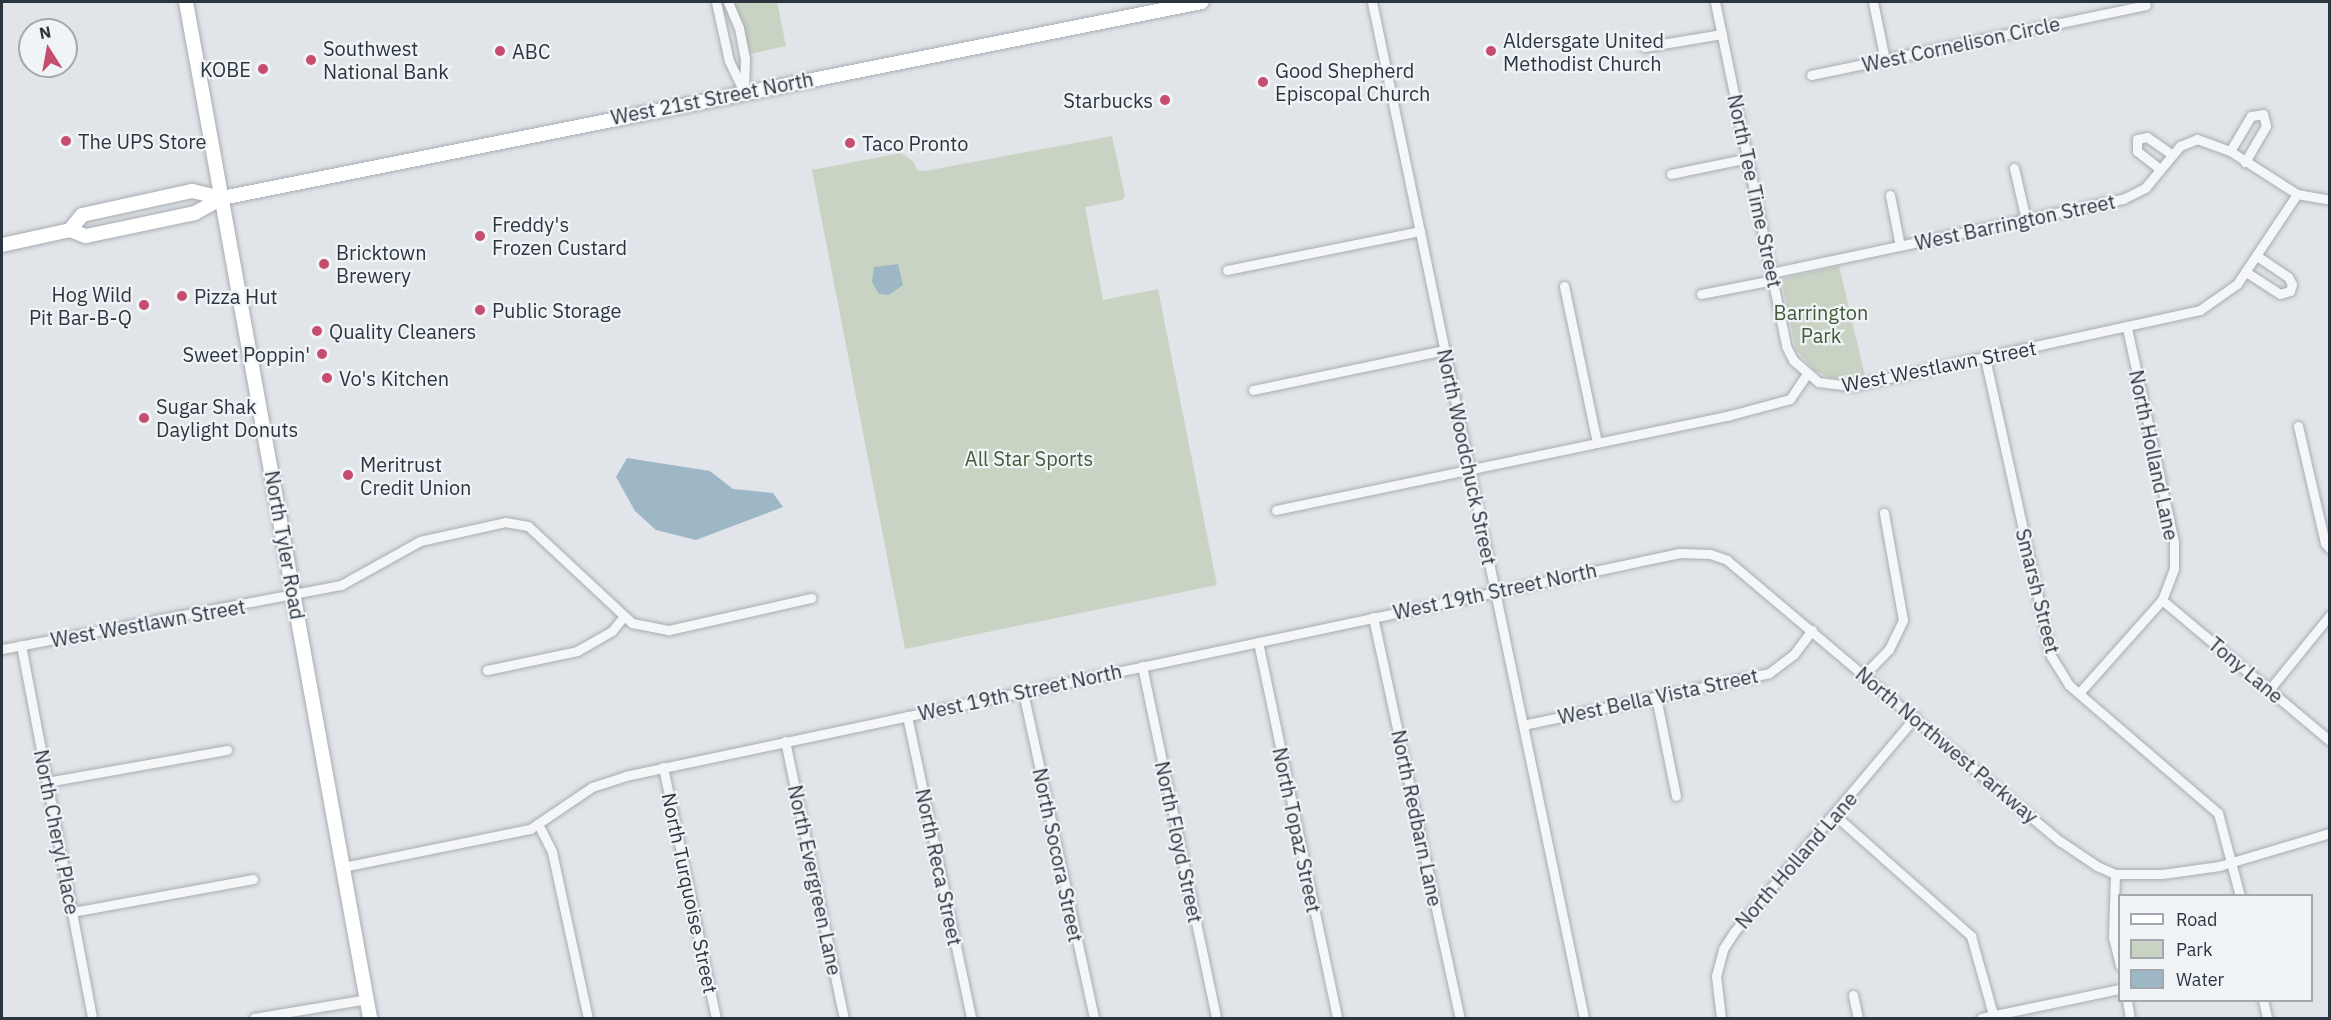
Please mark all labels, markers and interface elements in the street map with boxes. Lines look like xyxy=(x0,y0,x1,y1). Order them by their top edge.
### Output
street label: West Cornelison Circle xyxy=(1860,11,2062,77)
north arrow xyxy=(18,18,78,78)
text: N xyxy=(37,21,53,43)
place label: Aldersgate United Methodist Church xyxy=(1503,28,1664,75)
place label: Southwest National Bank xyxy=(323,36,449,83)
place label: ABC xyxy=(512,39,550,63)
marker: ABC xyxy=(493,44,507,58)
marker: Aldersgate United Methodist Church xyxy=(1484,44,1498,58)
marker: Southwest National Bank xyxy=(304,53,318,67)
place label: KOBE xyxy=(200,57,251,81)
place label: Good Shepherd Episcopal Church xyxy=(1275,58,1430,105)
marker: KOBE xyxy=(256,62,270,76)
street label: West 21st Street North xyxy=(609,67,815,129)
marker: Good Shepherd Episcopal Church xyxy=(1256,75,1270,89)
place label: Starbucks xyxy=(1063,88,1153,112)
street label: North Tee Time Street xyxy=(1723,92,1787,290)
marker: Starbucks xyxy=(1158,93,1172,107)
place label: The UPS Store xyxy=(78,129,206,153)
place label: Taco Pronto xyxy=(862,131,968,155)
marker: The UPS Store xyxy=(59,134,73,148)
marker: Taco Pronto xyxy=(843,136,857,150)
street label: West Barrington Street xyxy=(1913,189,2117,255)
place label: Freddy's Frozen Custard xyxy=(492,213,627,260)
marker: Freddy's Frozen Custard xyxy=(473,229,487,243)
place label: Bricktown Brewery xyxy=(336,240,427,287)
marker: Bricktown Brewery xyxy=(317,257,331,271)
place label: Hog Wild Pit Bar-B-Q xyxy=(29,282,132,329)
place label: Pizza Hut xyxy=(194,284,278,308)
marker: Pizza Hut xyxy=(175,289,189,303)
marker: Hog Wild Pit Bar-B-Q xyxy=(137,298,151,312)
place label: Public Storage xyxy=(492,298,621,322)
park label: Barrington Park xyxy=(1774,301,1868,348)
marker: Public Storage xyxy=(473,303,487,317)
place label: Quality Cleaners xyxy=(329,319,476,343)
marker: Quality Cleaners xyxy=(310,324,324,338)
street label: West Westlawn Street xyxy=(1840,335,2038,397)
place label: Sweet Poppin' xyxy=(182,342,310,366)
marker: Sweet Poppin' xyxy=(315,347,329,361)
street label: North Woodchuck Street xyxy=(1432,347,1502,567)
place label: Vo's Kitchen xyxy=(339,366,449,390)
street label: North Holland Lane xyxy=(2124,368,2184,542)
marker: Vo's Kitchen xyxy=(320,371,334,385)
place label: Sugar Shak Daylight Donuts xyxy=(156,394,298,441)
marker: Sugar Shak Daylight Donuts xyxy=(137,411,151,425)
park label: All Star Sports xyxy=(965,446,1093,470)
place label: Meritrust Credit Union xyxy=(360,452,471,499)
marker: Meritrust Credit Union xyxy=(341,468,355,482)
street label: North Tyler Road xyxy=(260,469,310,621)
street label: Smarsh Street xyxy=(2011,526,2065,656)
street label: West 19th Street North xyxy=(1391,558,1599,624)
street label: West Westlawn Street xyxy=(49,594,247,652)
street label: Tony Lane xyxy=(2204,632,2288,708)
street label: West 19th Street North xyxy=(916,659,1124,725)
street label: North Northwest Parkway xyxy=(1851,662,2043,828)
street label: West Bella Vista Street xyxy=(1556,663,1760,729)
street label: North Redbarn Lane xyxy=(1387,728,1447,908)
street label: North Topaz Street xyxy=(1268,745,1326,915)
street label: North Cheryl Place xyxy=(29,748,85,916)
street label: North Floyd Street xyxy=(1150,759,1208,925)
street label: North Socora Street xyxy=(1028,766,1088,944)
street label: North Evergreen Lane xyxy=(783,783,847,977)
street label: North Reca Street xyxy=(911,786,967,948)
street label: North Holland Lane xyxy=(1730,787,1862,933)
street label: North Turquoise Street xyxy=(657,791,723,995)
legend xyxy=(2118,894,2313,1002)
text: Road xyxy=(2176,908,2217,931)
text: Park xyxy=(2176,938,2212,961)
text: Water xyxy=(2176,968,2224,991)

